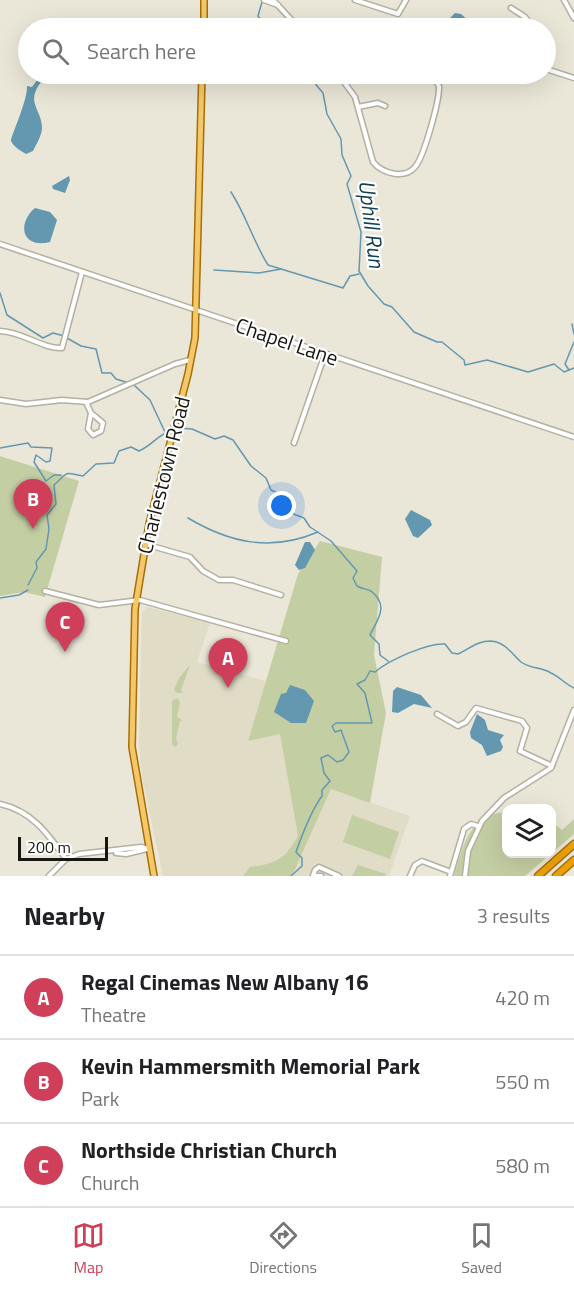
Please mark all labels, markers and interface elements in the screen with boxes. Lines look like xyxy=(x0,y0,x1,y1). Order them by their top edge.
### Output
search box xyxy=(18,18,556,84)
text: Search here xyxy=(87,34,196,68)
icon: search xyxy=(39,35,72,68)
water label: Uphill Run xyxy=(350,178,394,271)
street label: Chapel Lane xyxy=(231,308,343,374)
street label: Charlestown Road xyxy=(128,393,198,557)
pin: B xyxy=(14,480,52,529)
your location xyxy=(267,491,296,520)
pin: C xyxy=(46,602,84,652)
pin: A xyxy=(208,638,248,688)
map controls xyxy=(502,804,556,858)
button: layers xyxy=(502,804,556,858)
scale bar xyxy=(18,834,108,862)
text: 200 m xyxy=(27,835,71,859)
text: Nearby xyxy=(24,896,105,935)
text: 3 results xyxy=(477,900,550,931)
text: Regal Cinemas New Albany 16 xyxy=(81,965,368,999)
text: A xyxy=(37,982,50,1013)
text: 420 m xyxy=(495,982,550,1013)
text: Theatre xyxy=(81,999,146,1030)
text: Kevin Hammersmith Memorial Park xyxy=(81,1049,420,1083)
text: B xyxy=(37,1066,50,1097)
text: 550 m xyxy=(495,1066,550,1097)
text: Park xyxy=(81,1083,119,1114)
text: Northside Christian Church xyxy=(81,1133,337,1167)
text: C xyxy=(38,1150,49,1181)
text: 580 m xyxy=(495,1150,550,1181)
text: Church xyxy=(81,1167,139,1198)
tab: Map xyxy=(72,1219,105,1279)
tab: Directions xyxy=(249,1219,317,1279)
tab: Saved xyxy=(461,1219,502,1279)

